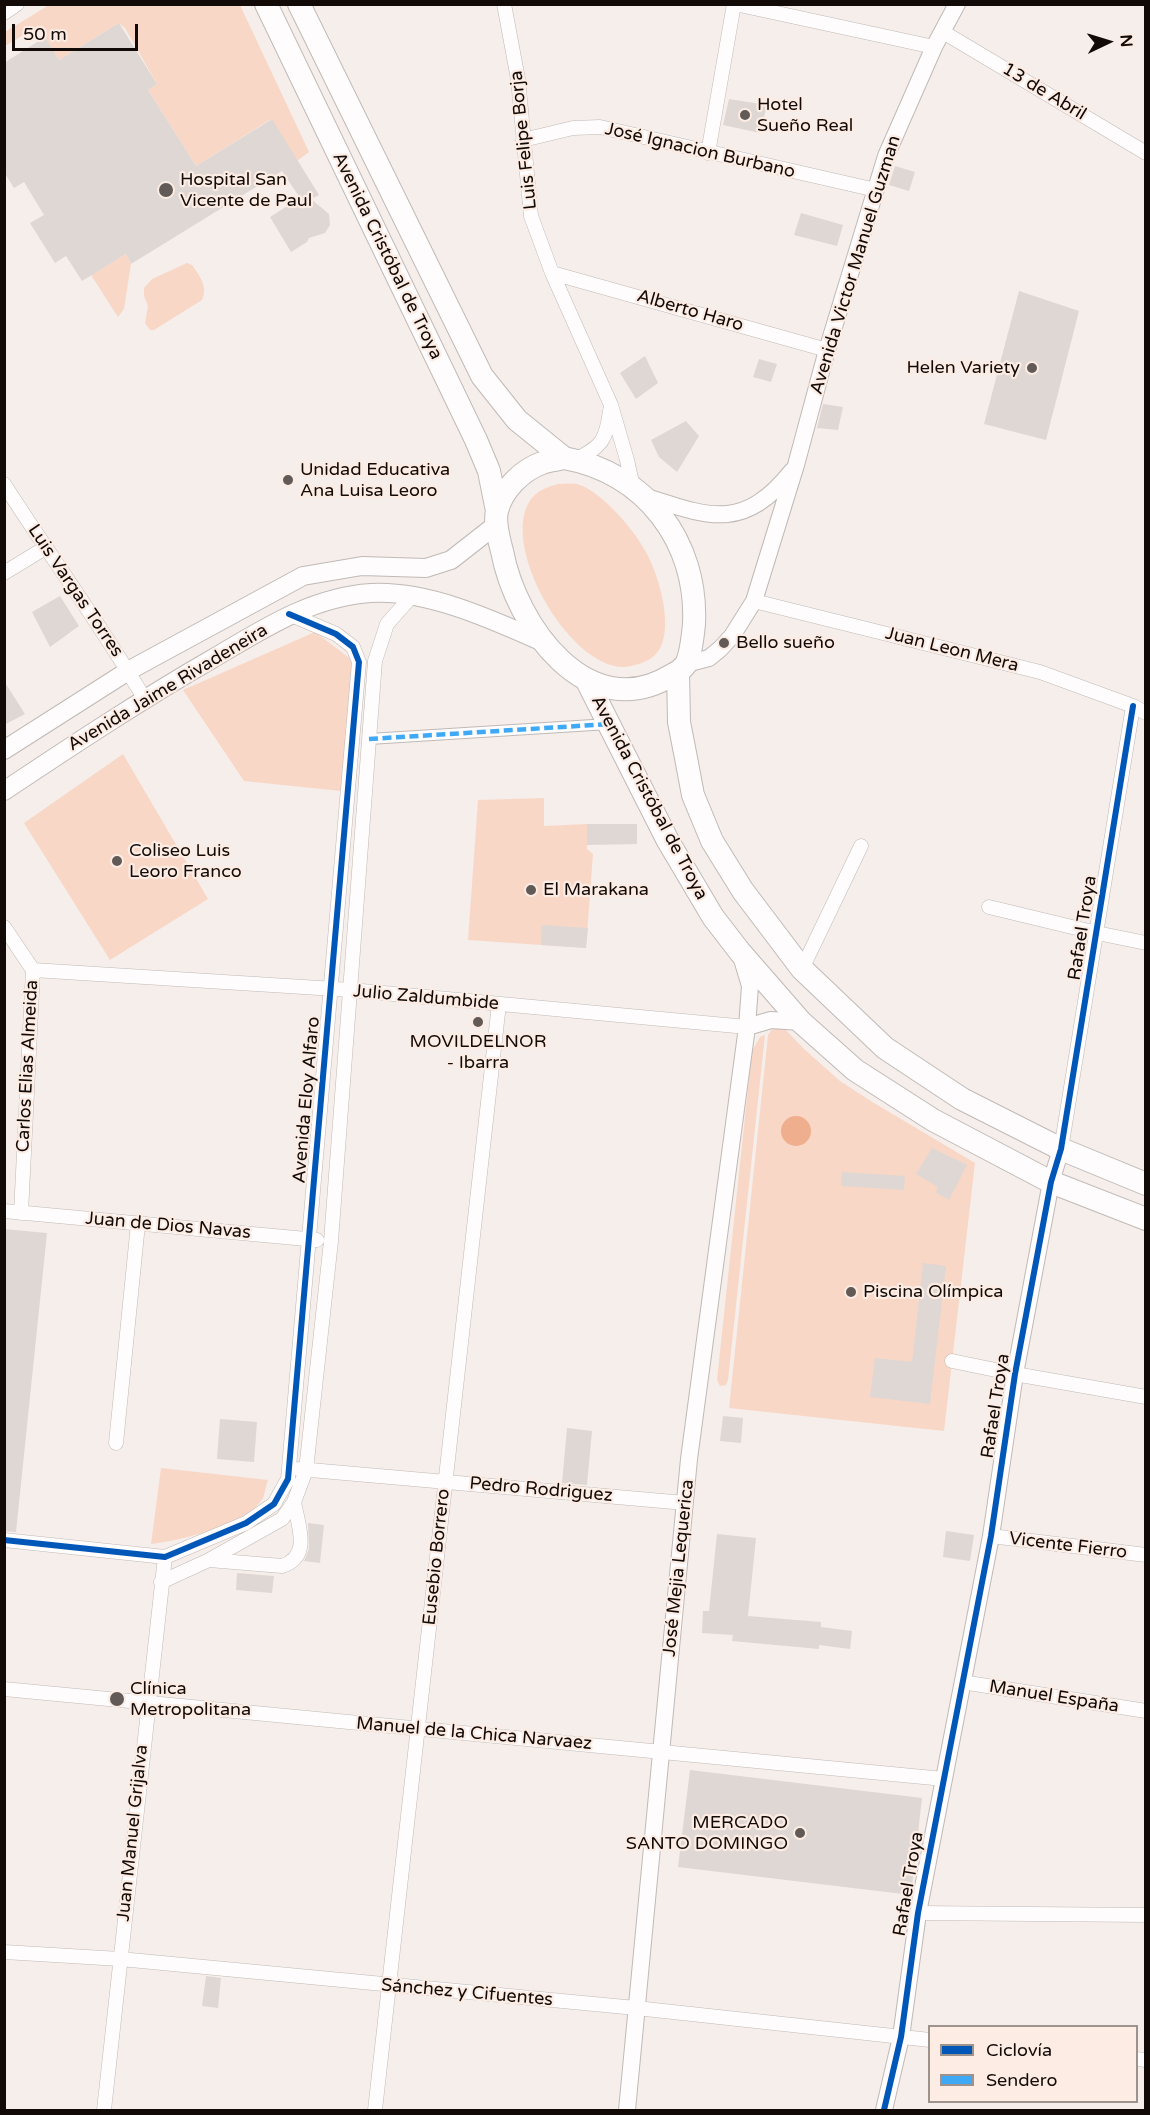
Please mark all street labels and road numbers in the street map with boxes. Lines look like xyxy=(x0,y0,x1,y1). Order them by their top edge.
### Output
street label: 13 de Abril xyxy=(998,59,1090,125)
street label: Luis Felipe Borja xyxy=(506,69,542,211)
street label: José Ignacion Burbano xyxy=(603,119,797,183)
street label: Avenida Victor Manuel Guzman xyxy=(806,133,906,397)
street label: Avenida Cristóbal de Troya xyxy=(327,149,447,363)
street label: Alberto Haro xyxy=(634,285,746,337)
street label: Luis Vargas Torres xyxy=(23,521,127,661)
street label: Avenida Jaime Rivadeneira xyxy=(64,620,272,756)
street label: Juan Leon Mera xyxy=(883,623,1021,677)
street label: Avenida Cristóbal de Troya xyxy=(586,692,712,904)
street label: Rafael Troya xyxy=(1064,874,1102,982)
street label: Carlos Elias Almeida xyxy=(13,979,43,1153)
street label: Julio Zaldumbide xyxy=(352,981,500,1015)
street label: Avenida Eloy Alfaro xyxy=(289,1016,325,1184)
street label: Juan de Dios Navas xyxy=(84,1208,252,1244)
street label: Rafael Troya xyxy=(977,1352,1015,1460)
street label: Pedro Rodriguez xyxy=(469,1473,613,1507)
street label: José Mejia Lequerica xyxy=(659,1478,699,1658)
street label: Eusebio Borrero xyxy=(419,1488,455,1626)
street label: Vicente Fierro xyxy=(1008,1528,1128,1564)
street label: Manuel España xyxy=(987,1676,1121,1718)
street label: Manuel de la Chica Narvaez xyxy=(355,1713,593,1755)
street label: Juan Manuel Grijalva xyxy=(113,1744,153,1922)
street label: Rafael Troya xyxy=(889,1830,929,1938)
street label: Sánchez y Cifuentes xyxy=(380,1975,554,2011)

